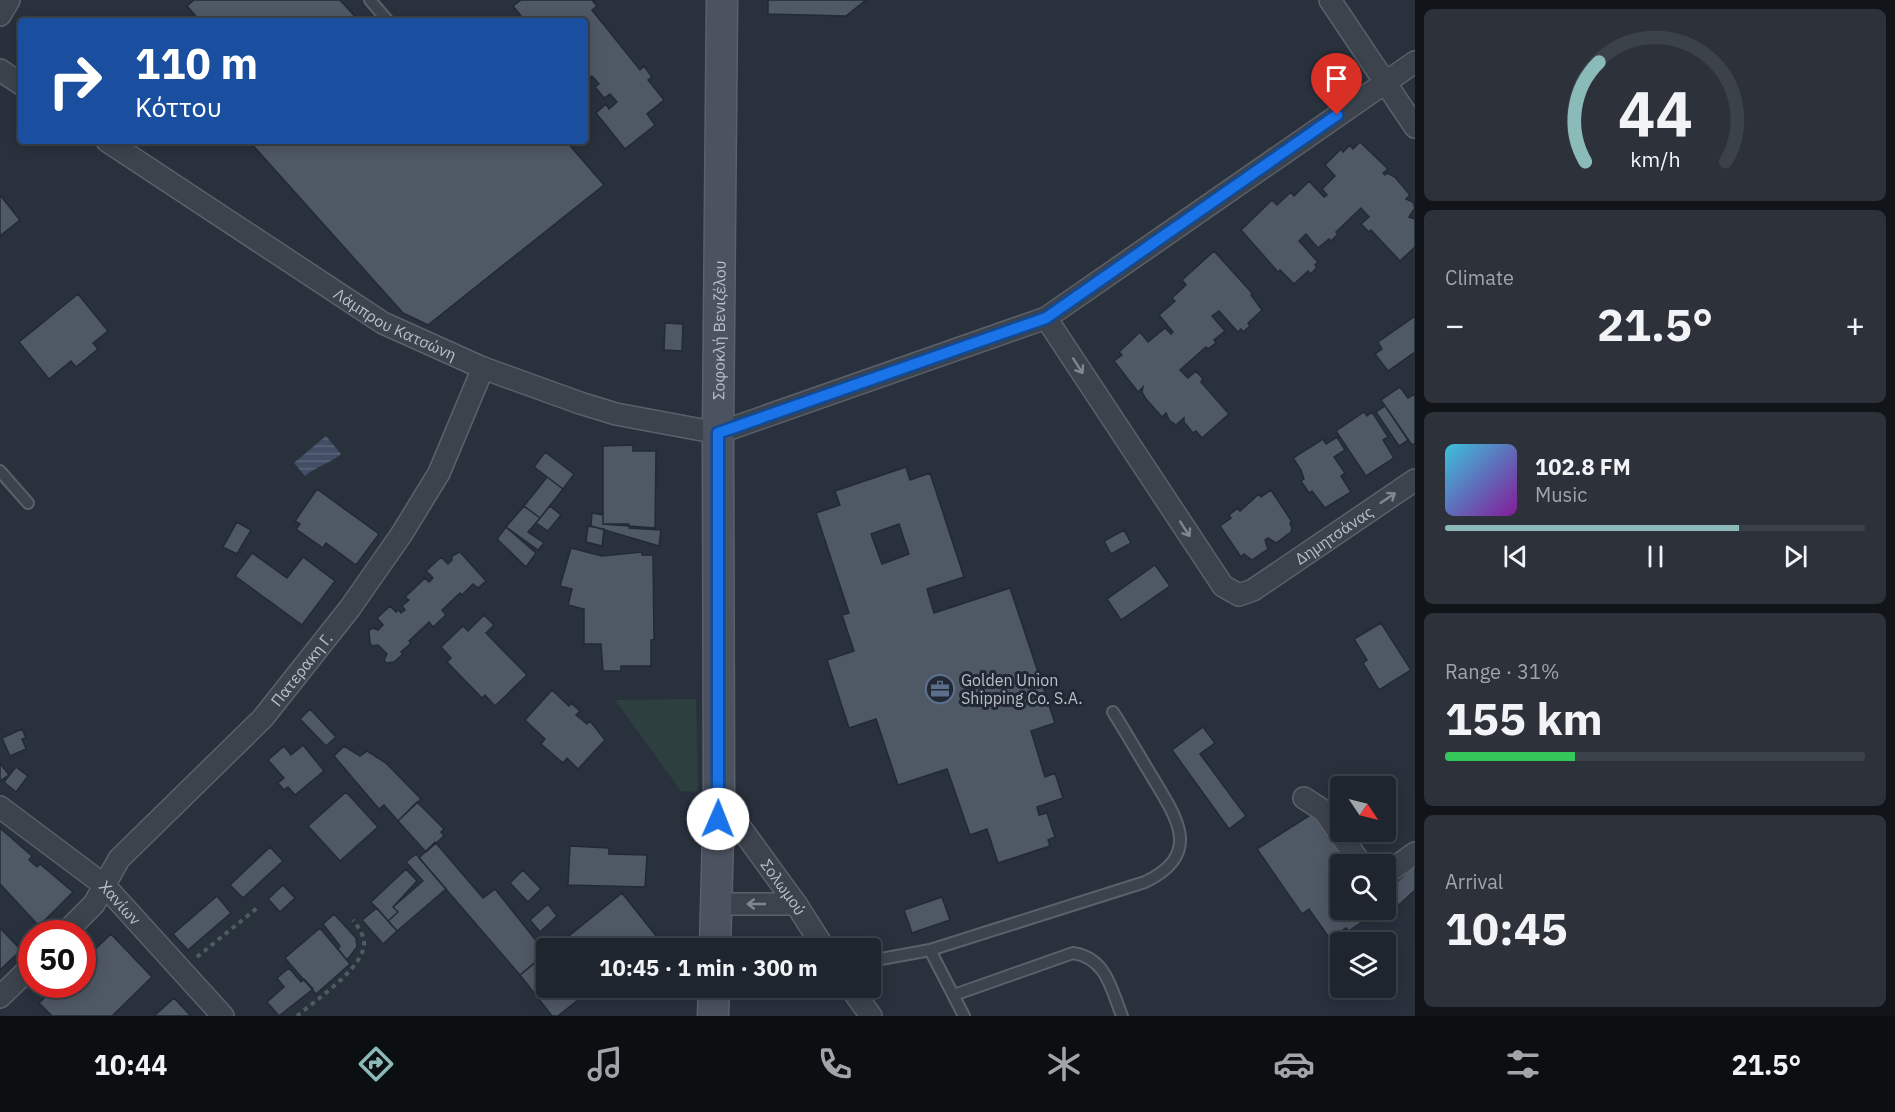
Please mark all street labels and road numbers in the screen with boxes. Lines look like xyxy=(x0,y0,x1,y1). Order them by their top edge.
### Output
street label: Σοφοκλή Βενιζέλου xyxy=(708,260,730,400)
street label: Λάμπρου Κατσώνη xyxy=(330,283,460,365)
street label: Δημητσάνας xyxy=(1291,501,1377,569)
street label: Πατερακη Γ. xyxy=(266,629,337,710)
street label: Σολωμού xyxy=(757,855,810,919)
street label: Χανίων xyxy=(95,877,145,929)

